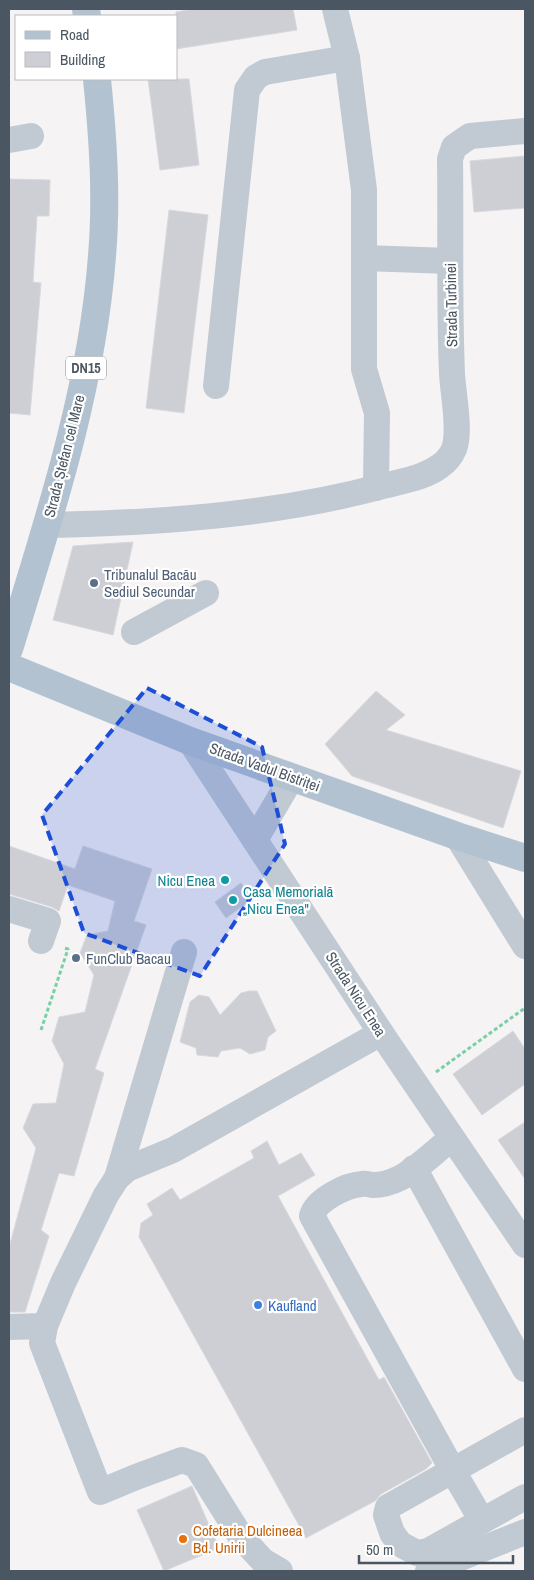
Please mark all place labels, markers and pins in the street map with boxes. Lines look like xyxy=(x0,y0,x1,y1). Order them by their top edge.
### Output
place label: Tribunalul Bacău Sediul Secundar xyxy=(104,564,197,602)
marker: Tribunalul Bacău Sediul Secundar xyxy=(88,577,100,589)
place label: Nicu Enea xyxy=(158,870,215,891)
marker: Nicu Enea xyxy=(219,874,231,886)
place label: Casa Memorială „Nicu Enea" xyxy=(243,881,333,919)
marker: Casa Memorială „Nicu Enea" xyxy=(227,894,239,906)
place label: FunClub Bacau xyxy=(86,948,171,969)
marker: FunClub Bacau xyxy=(70,952,82,964)
place label: Kaufland xyxy=(268,1295,317,1316)
marker: Kaufland xyxy=(252,1299,264,1311)
place label: Cofetaria Dulcineea Bd. Unirii xyxy=(193,1520,303,1558)
marker: Cofetaria Dulcineea Bd. Unirii xyxy=(177,1533,189,1545)

